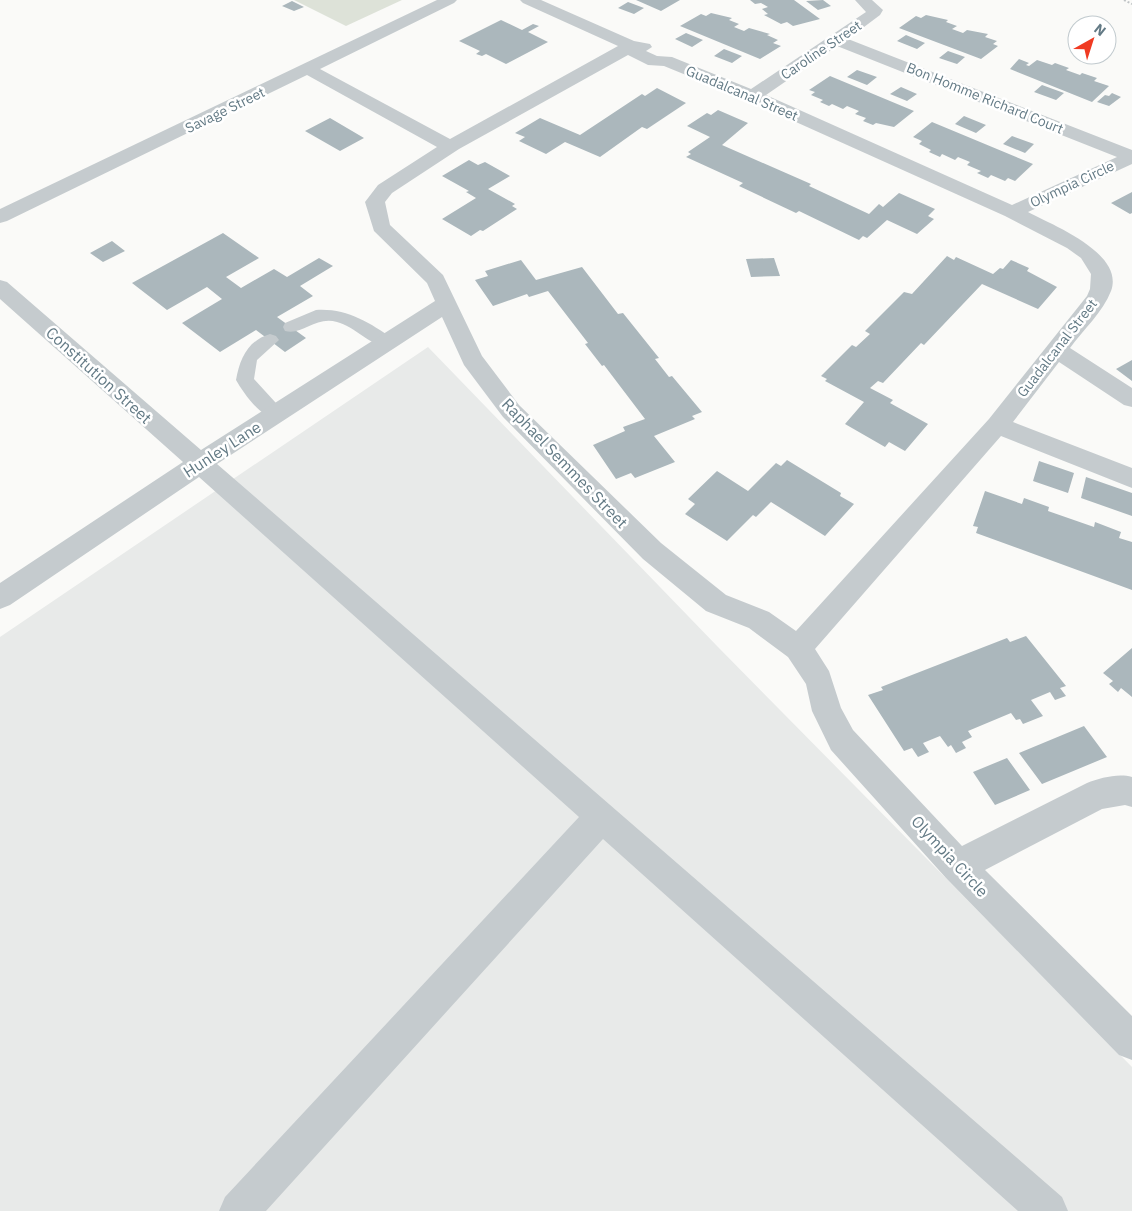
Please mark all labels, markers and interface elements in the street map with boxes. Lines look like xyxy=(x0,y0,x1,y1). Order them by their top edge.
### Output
north arrow xyxy=(1067,15,1117,65)
street label: Caroline Street xyxy=(777,16,865,84)
text: N xyxy=(1091,20,1110,40)
street label: Bon Homme Richard Court xyxy=(904,58,1066,138)
street label: Guadalcanal Street xyxy=(683,61,801,125)
street label: Savage Street xyxy=(182,83,268,137)
street label: Olympia Circle xyxy=(1027,156,1117,211)
street label: Guadalcanal Street xyxy=(1013,295,1101,401)
street label: Constitution Street xyxy=(42,322,156,428)
street label: Raphael Semmes Street xyxy=(498,394,632,532)
street label: Hunley Lane xyxy=(179,416,265,482)
street label: Olympia Circle xyxy=(907,811,993,901)

